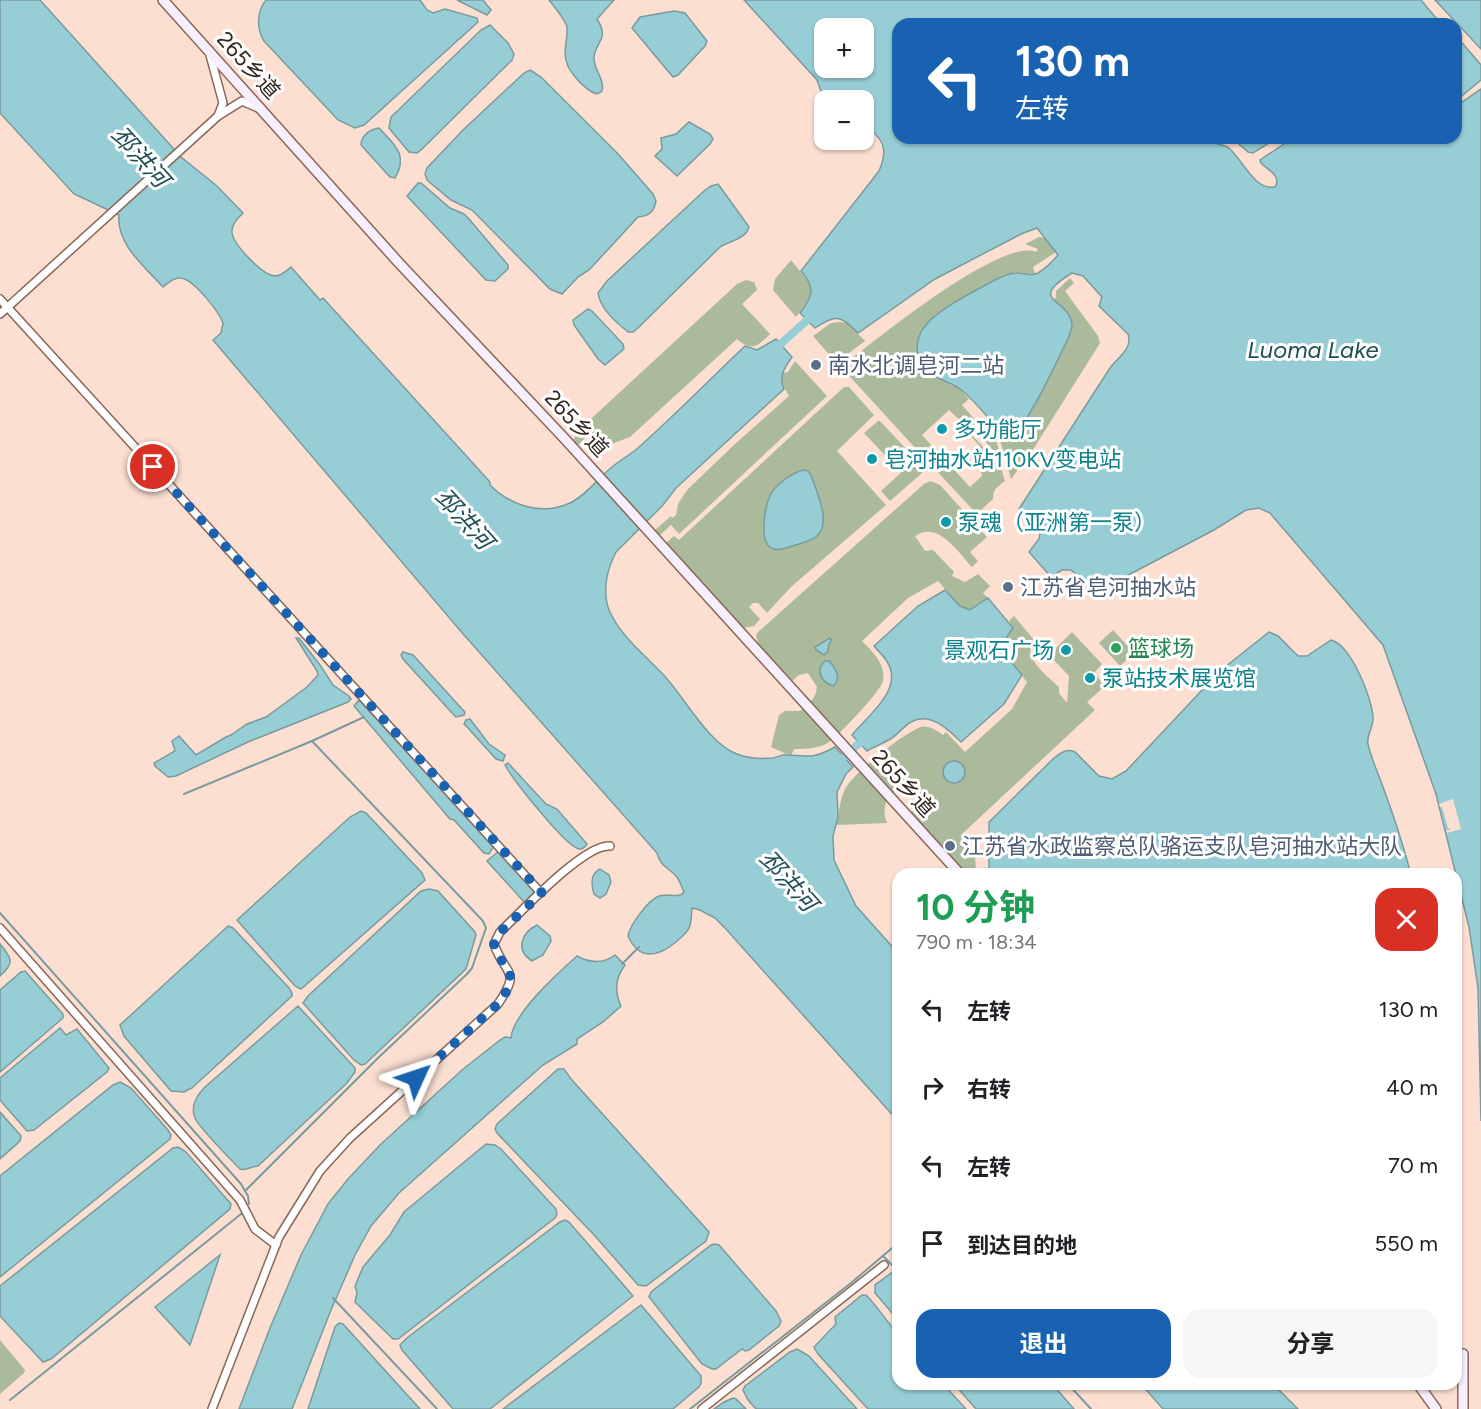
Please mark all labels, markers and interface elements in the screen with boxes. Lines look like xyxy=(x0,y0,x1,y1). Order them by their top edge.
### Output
map controls xyxy=(814,18,874,150)
button: + xyxy=(814,18,874,78)
street label: 265乡道 xyxy=(211,26,286,105)
text: 130 m xyxy=(1015,36,1130,87)
icon: left xyxy=(916,42,994,120)
button: − xyxy=(814,90,874,150)
text: 左转 xyxy=(1015,92,1069,125)
water label: 邳洪河 xyxy=(106,120,178,196)
water label: Luoma Lake xyxy=(1247,335,1379,364)
place label: 南水北调皂河二站 xyxy=(828,352,1004,379)
marker: 南水北调皂河二站 xyxy=(809,358,823,372)
street label: 265乡道 xyxy=(539,384,614,462)
place label: 多功能厅 xyxy=(954,416,1042,443)
marker: 多功能厅 xyxy=(935,422,949,436)
pin xyxy=(127,441,178,492)
place label: 皂河抽水站110KV变电站 xyxy=(884,446,1121,473)
icon: arrive xyxy=(136,450,169,483)
marker: 皂河抽水站110KV变电站 xyxy=(865,452,879,466)
water label: 邳洪河 xyxy=(430,482,502,558)
place label: 泵魂（亚洲第一泵） xyxy=(958,509,1156,536)
marker: 泵魂（亚洲第一泵） xyxy=(939,515,953,529)
place label: 江苏省皂河抽水站 xyxy=(1020,574,1196,601)
marker: 江苏省皂河抽水站 xyxy=(1001,580,1015,594)
place label: 篮球场 xyxy=(1128,635,1194,662)
place label: 景观石广场 xyxy=(944,637,1054,664)
marker: 篮球场 xyxy=(1109,641,1123,655)
marker: 景观石广场 xyxy=(1059,643,1073,657)
place label: 泵站技术展览馆 xyxy=(1102,665,1256,692)
marker: 泵站技术展览馆 xyxy=(1083,671,1097,685)
street label: 265乡道 xyxy=(866,744,941,823)
place label: 江苏省水政监察总队骆运支队皂河抽水站大队 xyxy=(962,833,1402,860)
marker: 江苏省水政监察总队骆运支队皂河抽水站大队 xyxy=(943,839,957,853)
water label: 邳洪河 xyxy=(754,844,826,920)
text: 10 分钟 xyxy=(916,886,1035,929)
button: close xyxy=(1375,888,1438,951)
text: 790 m · 18:34 xyxy=(916,930,1037,954)
icon: left xyxy=(916,993,949,1026)
text: 130 m xyxy=(1379,996,1438,1023)
text: 左转 xyxy=(967,998,1011,1025)
position arrow xyxy=(384,1046,448,1110)
icon: right xyxy=(916,1071,949,1104)
text: 40 m xyxy=(1386,1074,1438,1101)
text: 右转 xyxy=(967,1076,1011,1103)
icon: left xyxy=(916,1149,949,1182)
text: 70 m xyxy=(1388,1152,1438,1179)
text: 左转 xyxy=(967,1154,1011,1181)
icon: arrive xyxy=(916,1227,949,1260)
text: 550 m xyxy=(1374,1230,1438,1257)
text: 到达目的地 xyxy=(967,1232,1077,1259)
button: 退出 xyxy=(916,1309,1171,1378)
button: 分享 xyxy=(1183,1309,1438,1378)

